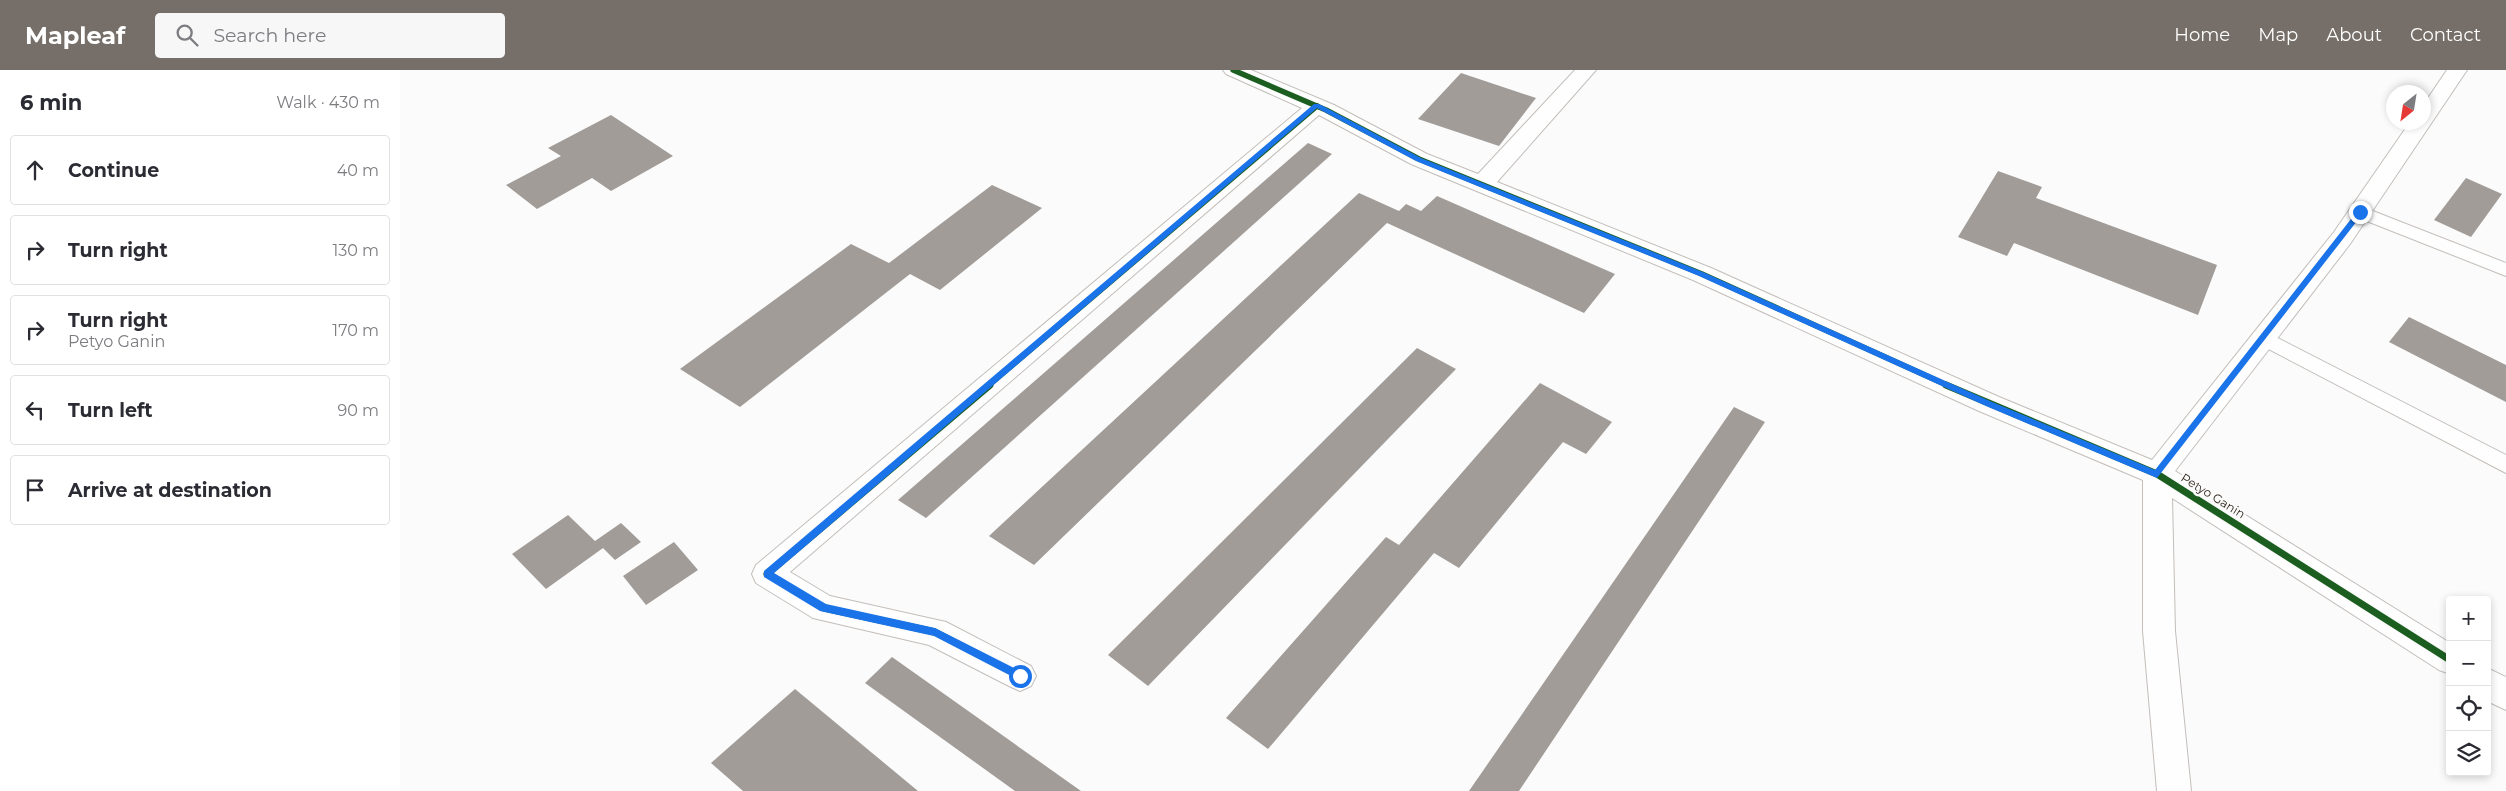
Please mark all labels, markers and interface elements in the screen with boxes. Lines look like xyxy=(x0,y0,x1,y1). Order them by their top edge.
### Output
search box xyxy=(155,13,505,58)
text: Mapleaf xyxy=(25,21,125,50)
icon: search xyxy=(173,21,201,49)
text: Search here xyxy=(213,24,326,47)
text: Home xyxy=(2174,24,2230,46)
text: Map xyxy=(2258,24,2298,46)
text: About xyxy=(2326,24,2382,46)
text: Contact xyxy=(2410,24,2481,46)
north arrow xyxy=(2386,85,2431,130)
text: 6 min xyxy=(20,90,82,115)
text: Walk · 430 m xyxy=(276,93,380,112)
icon: ahead xyxy=(21,156,49,184)
text: Continue xyxy=(68,159,159,182)
text: 40 m xyxy=(337,161,379,180)
route end xyxy=(2349,201,2372,224)
icon: right xyxy=(21,236,49,264)
text: Turn right xyxy=(68,239,168,262)
text: 130 m xyxy=(332,241,379,260)
text: Turn right xyxy=(68,309,168,332)
icon: right xyxy=(21,316,49,344)
text: 170 m xyxy=(332,321,379,340)
text: Petyo Ganin xyxy=(68,332,165,351)
icon: left xyxy=(21,396,49,424)
text: Turn left xyxy=(68,399,153,422)
text: 90 m xyxy=(337,401,379,420)
street label: Petyo Ganin xyxy=(2178,470,2248,521)
icon: arrive xyxy=(21,476,49,504)
text: Arrive at destination xyxy=(68,479,272,502)
map controls xyxy=(2446,596,2491,776)
button: + xyxy=(2446,596,2491,641)
button: − xyxy=(2446,641,2491,686)
route start xyxy=(1009,665,1032,688)
button: locate xyxy=(2446,686,2491,731)
button: layers xyxy=(2446,731,2491,776)

